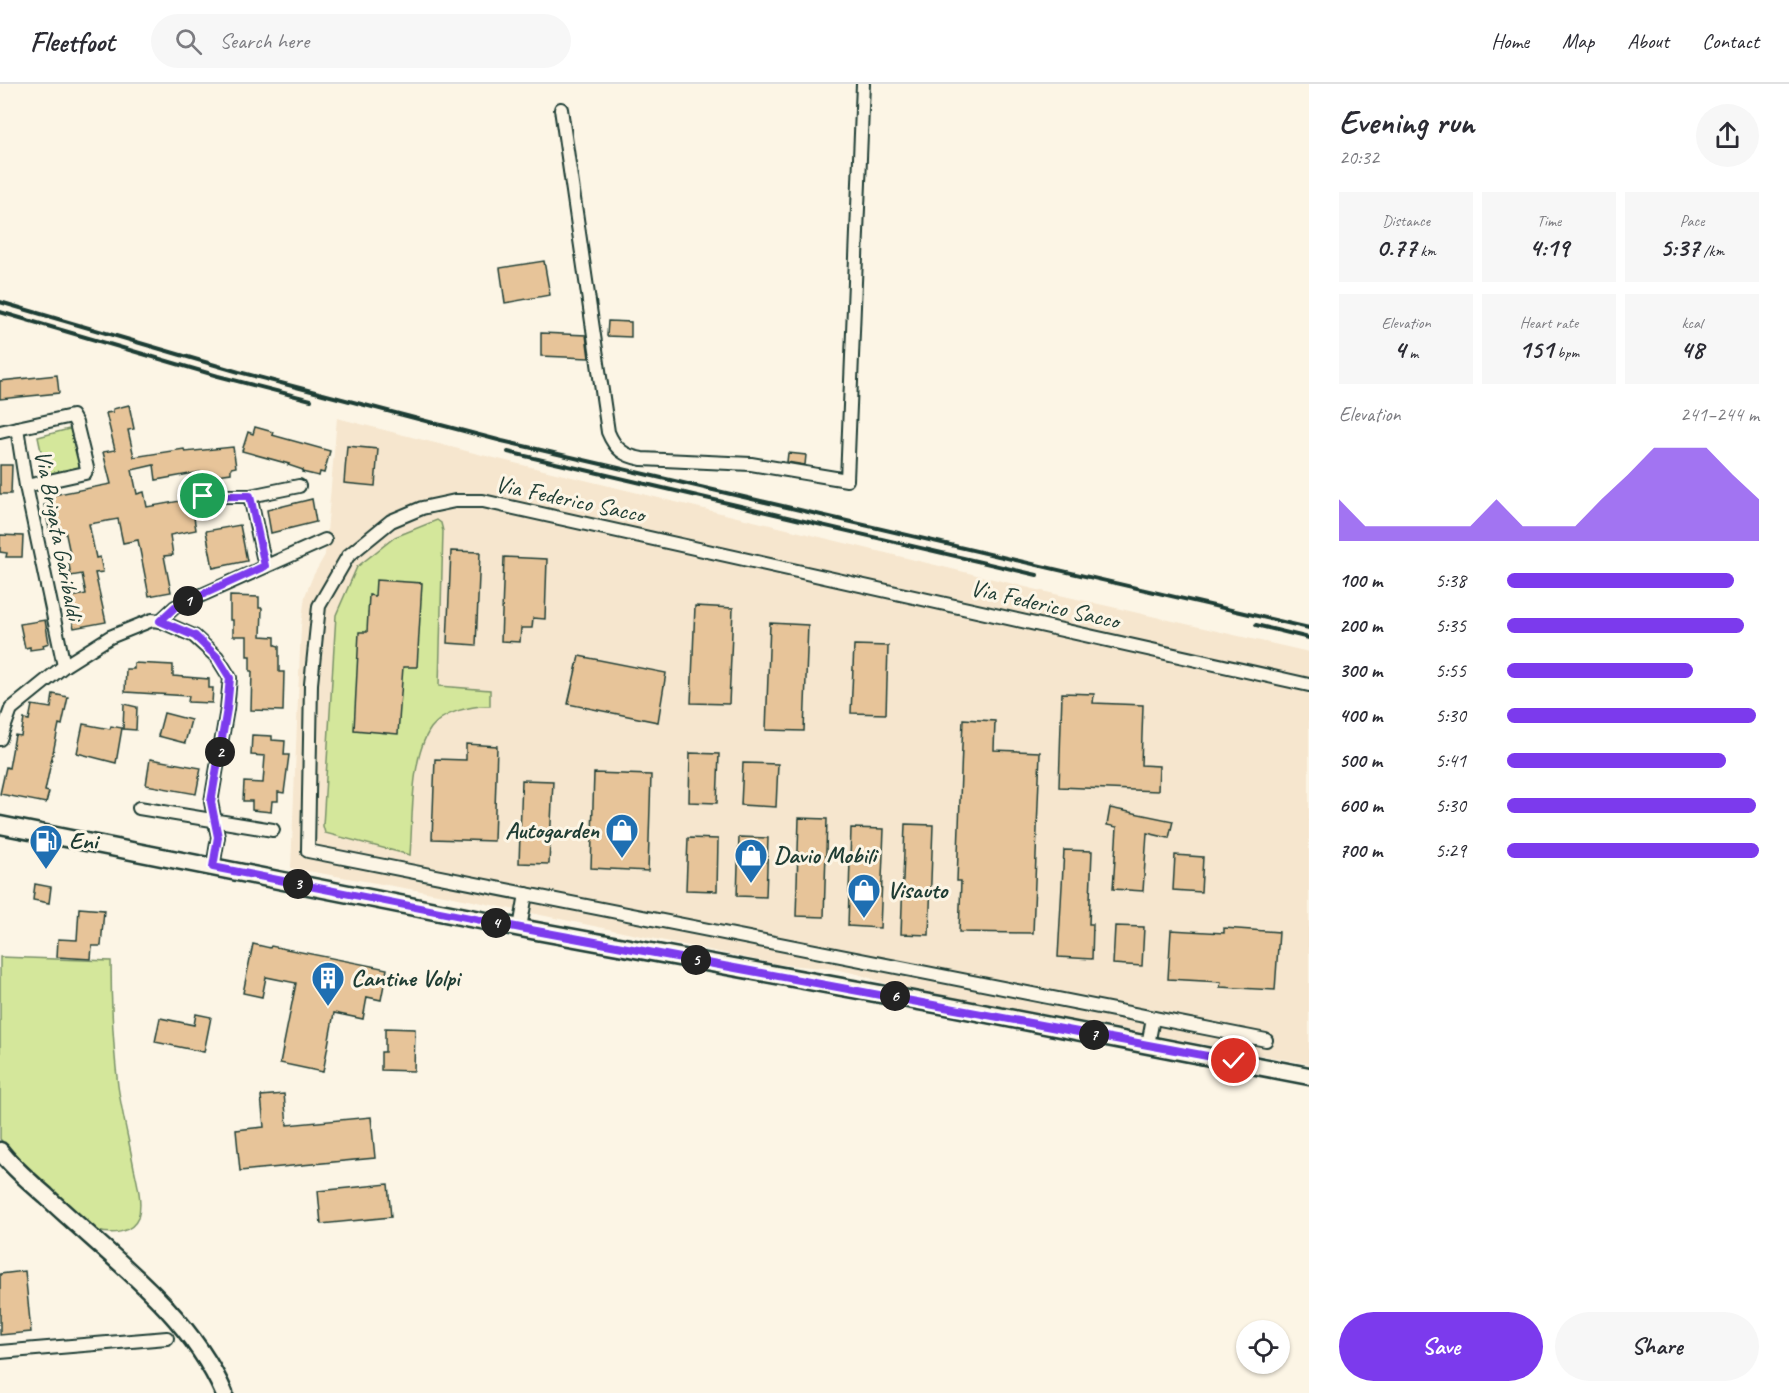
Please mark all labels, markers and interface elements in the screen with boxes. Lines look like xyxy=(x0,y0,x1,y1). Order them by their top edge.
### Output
search box xyxy=(151,14,571,68)
text: Fleetfoot xyxy=(30,24,115,59)
icon: search xyxy=(172,25,205,58)
text: Search here xyxy=(220,27,309,55)
text: Home xyxy=(1491,28,1529,54)
text: Map xyxy=(1562,28,1594,54)
text: About xyxy=(1627,28,1669,54)
text: Contact xyxy=(1702,28,1759,54)
text: Evening run xyxy=(1339,101,1474,143)
button: share xyxy=(1696,104,1759,167)
text: 20:32 xyxy=(1339,145,1379,170)
text: Distance xyxy=(1382,211,1430,231)
text: Time xyxy=(1537,211,1561,231)
text: Pace xyxy=(1680,211,1704,231)
text: 0.77 xyxy=(1376,231,1416,264)
text: 4:19 xyxy=(1529,231,1569,264)
text: 5:37 xyxy=(1660,231,1699,264)
text: km xyxy=(1416,241,1436,261)
text: /km xyxy=(1699,241,1724,261)
text: Elevation xyxy=(1381,313,1431,333)
text: Heart rate xyxy=(1520,313,1578,333)
text: kcal xyxy=(1681,313,1703,333)
text: 4 xyxy=(1394,333,1405,366)
text: 151 xyxy=(1519,333,1553,366)
text: 48 xyxy=(1680,333,1704,366)
text: m xyxy=(1405,343,1418,363)
text: bpm xyxy=(1553,343,1579,363)
text: Elevation xyxy=(1339,402,1401,427)
text: 241–244 m xyxy=(1680,402,1759,427)
street label: Via Brigata Garibaldi xyxy=(28,448,91,626)
street label: Via Federico Sacco xyxy=(493,469,650,530)
pin xyxy=(177,470,228,521)
icon: arrive xyxy=(186,479,219,512)
text: 100 m xyxy=(1339,568,1382,593)
text: 5:38 xyxy=(1435,568,1466,593)
street label: Via Federico Sacco xyxy=(968,572,1125,636)
pin: 1 xyxy=(173,586,203,616)
text: 1 xyxy=(184,591,192,611)
text: 200 m xyxy=(1339,613,1382,638)
text: 5:35 xyxy=(1435,613,1466,638)
text: 300 m xyxy=(1339,658,1382,683)
text: 5:55 xyxy=(1435,658,1466,683)
text: 400 m xyxy=(1339,703,1382,728)
text: 5:30 xyxy=(1435,703,1466,728)
pin: 2 xyxy=(205,737,235,767)
text: 2 xyxy=(216,742,224,762)
text: 500 m xyxy=(1339,748,1382,773)
text: 5:41 xyxy=(1435,748,1466,773)
text: 600 m xyxy=(1339,793,1383,818)
text: 5:30 xyxy=(1435,793,1466,818)
shop icon: Autogarden xyxy=(604,812,640,859)
place label: Autogarden xyxy=(505,815,600,845)
fuel station icon: Eni xyxy=(28,823,64,870)
place label: Eni xyxy=(69,826,101,856)
shop icon: Davio Mobili xyxy=(733,837,769,884)
text: 700 m xyxy=(1339,838,1382,863)
text: 5:29 xyxy=(1435,838,1466,863)
place label: Davio Mobili xyxy=(774,840,879,870)
pin: 3 xyxy=(283,869,313,899)
shop icon: Visauto xyxy=(846,872,882,919)
text: 3 xyxy=(294,874,302,894)
place label: Visauto xyxy=(887,875,950,905)
pin: 4 xyxy=(481,908,511,938)
text: 4 xyxy=(492,913,500,933)
pin: 5 xyxy=(681,945,711,975)
text: 5 xyxy=(693,950,699,970)
building icon: Cantine Volpi xyxy=(310,960,346,1007)
place label: Cantine Volpi xyxy=(351,963,463,993)
pin: 6 xyxy=(880,981,910,1011)
text: 6 xyxy=(891,986,899,1006)
pin: 7 xyxy=(1079,1020,1109,1050)
text: 7 xyxy=(1090,1025,1098,1045)
pin xyxy=(1208,1035,1259,1086)
icon: check xyxy=(1217,1044,1250,1077)
button: Save xyxy=(1339,1312,1543,1381)
button: Share xyxy=(1555,1312,1759,1381)
map controls xyxy=(1236,1320,1290,1374)
button: locate xyxy=(1236,1320,1290,1374)

